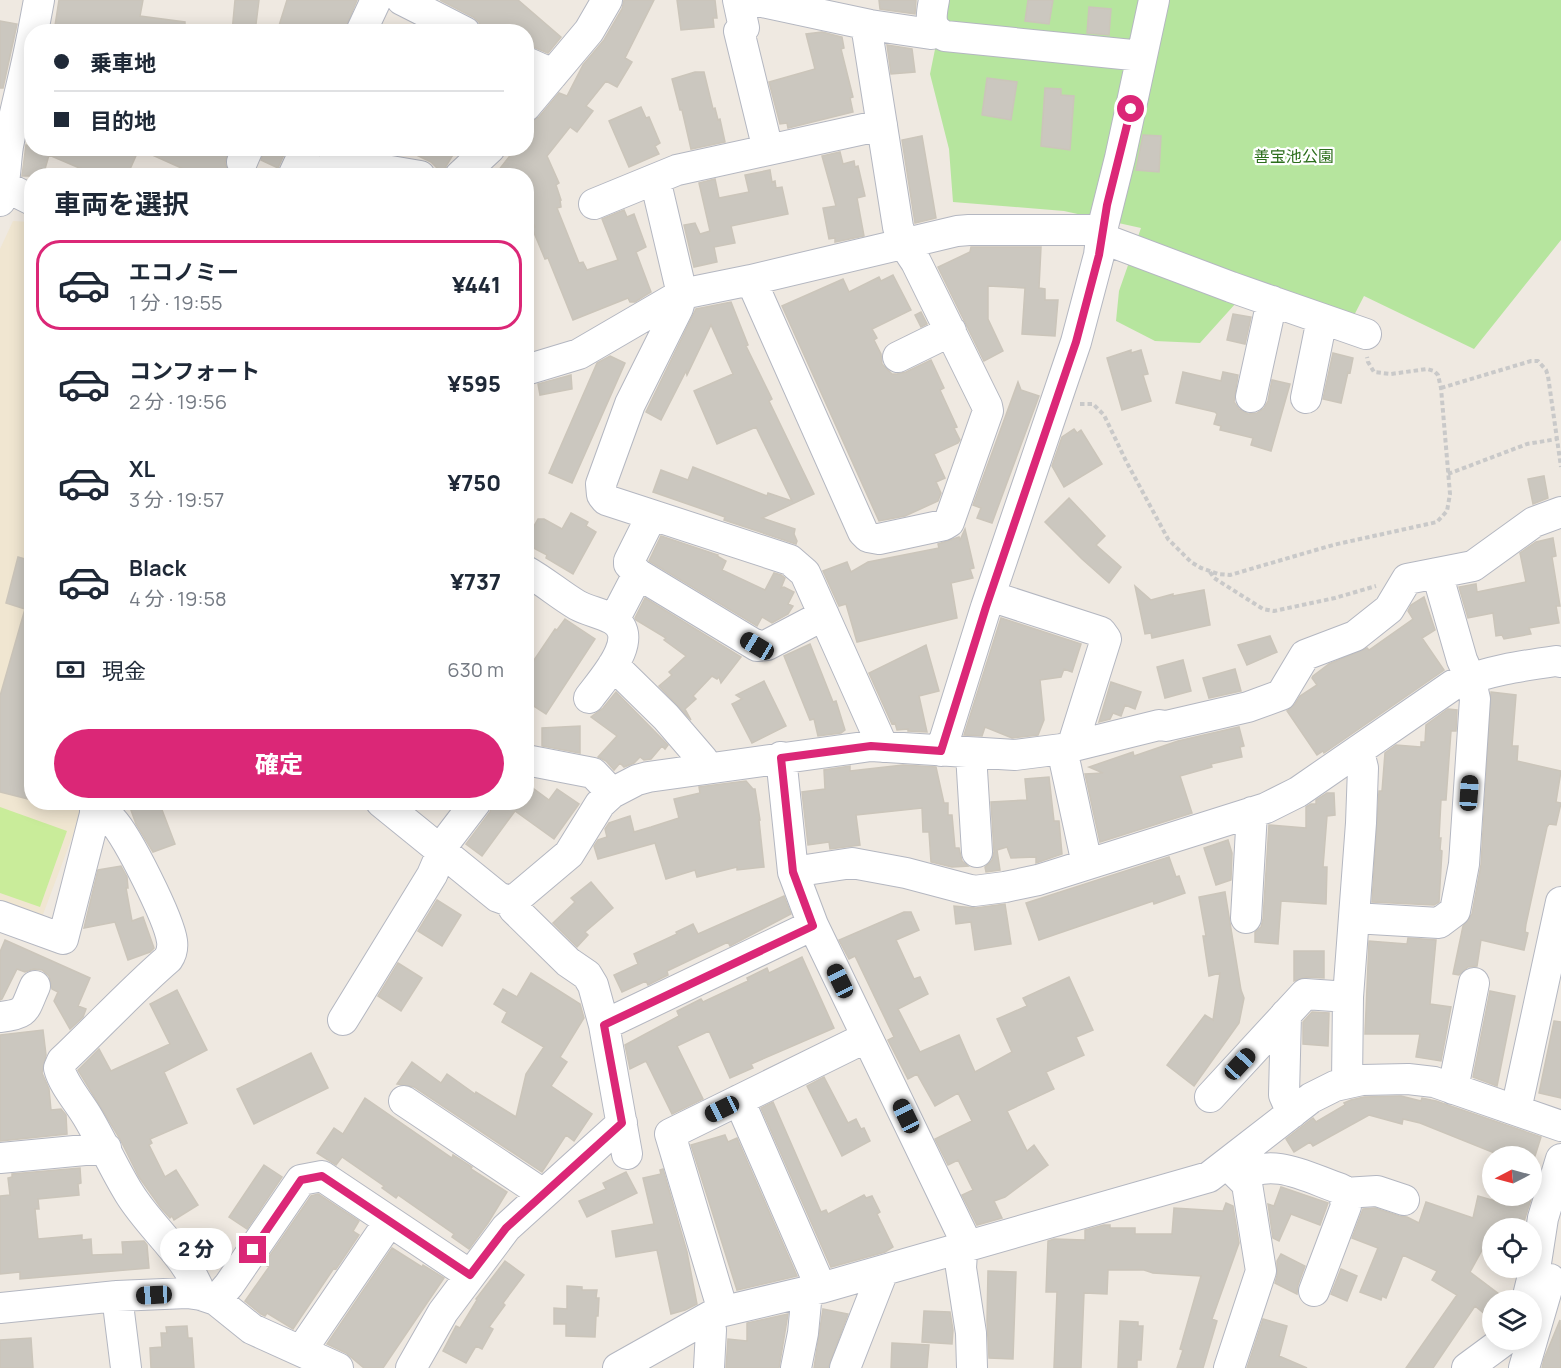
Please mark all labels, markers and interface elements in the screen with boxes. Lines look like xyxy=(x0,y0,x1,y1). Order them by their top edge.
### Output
text: 乗車地 xyxy=(90,48,156,78)
route start xyxy=(1117,95,1144,122)
text: 目的地 xyxy=(90,106,156,136)
park label: 善宝池公園 xyxy=(1254,145,1334,167)
text: 車両を選択 xyxy=(54,185,189,222)
text: エコノミー xyxy=(129,257,239,287)
icon: car xyxy=(57,258,111,312)
text: ¥441 xyxy=(452,270,501,300)
text: 1 分 · 19:55 xyxy=(129,289,223,316)
text: コンフォート xyxy=(129,356,260,386)
icon: car xyxy=(57,357,111,411)
text: ¥595 xyxy=(448,369,501,399)
text: 2 分 · 19:56 xyxy=(129,388,227,415)
text: XL xyxy=(129,454,155,484)
icon: car xyxy=(57,456,111,510)
text: ¥750 xyxy=(447,468,501,498)
text: 3 分 · 19:57 xyxy=(129,486,224,513)
text: Black xyxy=(129,553,186,583)
icon: car xyxy=(57,555,111,609)
text: ¥737 xyxy=(450,567,501,597)
text: 4 分 · 19:58 xyxy=(129,585,227,612)
car xyxy=(737,629,777,663)
icon: cash xyxy=(54,653,87,686)
text: 現金 xyxy=(102,656,146,686)
text: 630 m xyxy=(447,656,504,683)
button: 確定 xyxy=(54,729,504,798)
car xyxy=(1459,774,1479,812)
car xyxy=(824,961,856,1001)
car xyxy=(1221,1045,1259,1083)
car xyxy=(702,1093,742,1125)
car xyxy=(890,1096,922,1136)
north arrow xyxy=(1482,1146,1542,1206)
map controls xyxy=(1482,1146,1542,1350)
button: locate xyxy=(1482,1218,1542,1278)
callout: 2 分 xyxy=(160,1229,232,1271)
text: 2 分 xyxy=(178,1235,214,1262)
route end xyxy=(239,1236,266,1263)
car xyxy=(136,1285,172,1305)
button: layers xyxy=(1482,1290,1542,1350)

